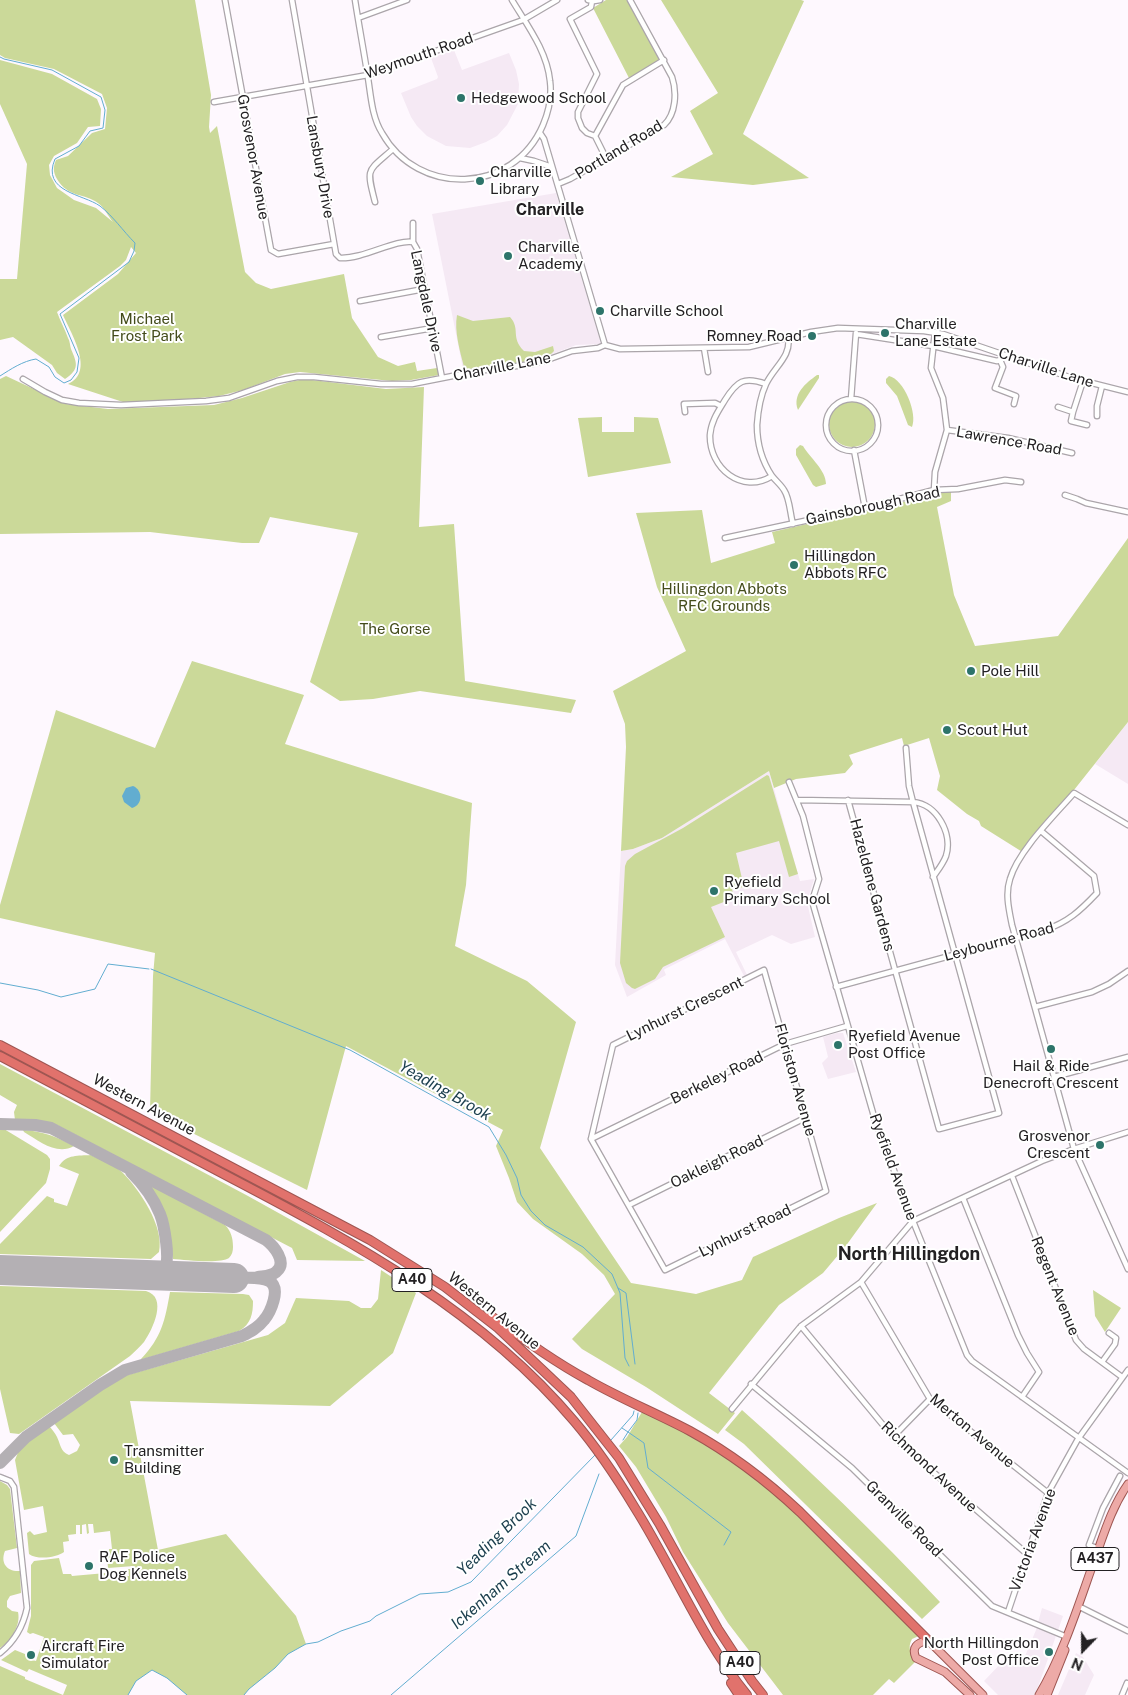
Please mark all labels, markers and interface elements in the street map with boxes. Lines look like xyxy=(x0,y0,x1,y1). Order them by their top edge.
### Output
street label: Weymouth Road xyxy=(362,29,476,83)
place label: Hedgewood School xyxy=(471,89,607,107)
marker: Hedgewood School xyxy=(455,92,467,104)
street label: Grosvenor Avenue xyxy=(233,93,273,221)
street label: Lansbury Drive xyxy=(302,114,338,220)
street label: Portland Road xyxy=(572,117,666,183)
place label: Charville Library xyxy=(490,163,552,198)
marker: Charville Library xyxy=(474,175,486,187)
district label: Charville xyxy=(516,200,584,220)
place label: Charville Academy xyxy=(518,238,583,273)
street label: Langdale Drive xyxy=(406,248,446,354)
marker: Charville Academy xyxy=(502,250,514,262)
place label: Charville School xyxy=(610,302,724,320)
marker: Charville School xyxy=(594,305,606,317)
park label: Michael Frost Park xyxy=(111,310,183,345)
place label: Charville Lane Estate xyxy=(895,315,977,350)
place label: Romney Road xyxy=(706,327,802,345)
marker: Charville Lane Estate xyxy=(879,327,891,339)
marker: Romney Road xyxy=(806,330,818,342)
street label: Charville Lane xyxy=(996,344,1096,392)
street label: Charville Lane xyxy=(452,349,552,385)
street label: Lawrence Road xyxy=(955,423,1063,459)
street label: Gainsborough Road xyxy=(804,483,942,529)
place label: Hillingdon Abbots RFC xyxy=(804,547,887,582)
marker: Hillingdon Abbots RFC xyxy=(788,559,800,571)
park label: Hillingdon Abbots RFC Grounds xyxy=(661,580,787,615)
park label: The Gorse xyxy=(359,620,431,638)
place label: Pole Hill xyxy=(981,662,1039,680)
marker: Pole Hill xyxy=(965,665,977,677)
place label: Scout Hut xyxy=(957,721,1028,739)
marker: Scout Hut xyxy=(941,724,953,736)
street label: Hazeldene Gardens xyxy=(846,817,898,953)
place label: Ryefield Primary School xyxy=(724,873,830,908)
marker: Ryefield Primary School xyxy=(708,885,720,897)
street label: Leybourne Road xyxy=(942,919,1056,965)
street label: Lynhurst Crescent xyxy=(624,973,746,1045)
street label: Floriston Avenue xyxy=(770,1022,820,1138)
place label: Ryefield Avenue Post Office xyxy=(848,1027,961,1062)
marker: Ryefield Avenue Post Office xyxy=(832,1039,844,1051)
marker: Hail & Ride Denecroft Crescent xyxy=(1045,1043,1057,1055)
street label: Berkeley Road xyxy=(668,1048,766,1108)
water label: Yeading Brook xyxy=(395,1057,495,1125)
place label: Hail & Ride Denecroft Crescent xyxy=(983,1057,1119,1092)
street label: Western Avenue xyxy=(90,1070,198,1140)
street label: Ryefield Avenue xyxy=(865,1111,921,1223)
place label: Grosvenor Crescent xyxy=(1018,1127,1090,1162)
street label: Oakleigh Road xyxy=(668,1132,766,1192)
marker: Grosvenor Crescent xyxy=(1094,1139,1106,1151)
street label: Lynhurst Road xyxy=(696,1201,794,1261)
street label: Regent Avenue xyxy=(1027,1234,1083,1338)
district label: North Hillingdon xyxy=(838,1243,980,1265)
road number: A40 xyxy=(392,1268,432,1292)
street label: Western Avenue xyxy=(444,1268,544,1354)
street label: Merton Avenue xyxy=(926,1390,1018,1472)
street label: Richmond Avenue xyxy=(877,1418,981,1516)
place label: Transmitter Building xyxy=(124,1442,204,1477)
marker: Transmitter Building xyxy=(108,1454,120,1466)
street label: Granville Road xyxy=(862,1477,946,1561)
street label: Victoria Avenue xyxy=(1006,1486,1060,1594)
water label: Yeading Brook xyxy=(453,1494,541,1580)
water label: Ickenham Stream xyxy=(447,1536,555,1634)
place label: RAF Police Dog Kennels xyxy=(99,1548,187,1583)
road number: A437 xyxy=(1071,1548,1119,1570)
marker: RAF Police Dog Kennels xyxy=(83,1560,95,1572)
north arrow xyxy=(1058,1625,1108,1675)
place label: North Hillingdon Post Office xyxy=(924,1634,1039,1669)
place label: Aircraft Fire Simulator xyxy=(41,1637,125,1672)
marker: North Hillingdon Post Office xyxy=(1043,1646,1055,1658)
marker: Aircraft Fire Simulator xyxy=(25,1649,37,1661)
road number: A40 xyxy=(720,1652,760,1675)
text: N xyxy=(1069,1654,1085,1673)

